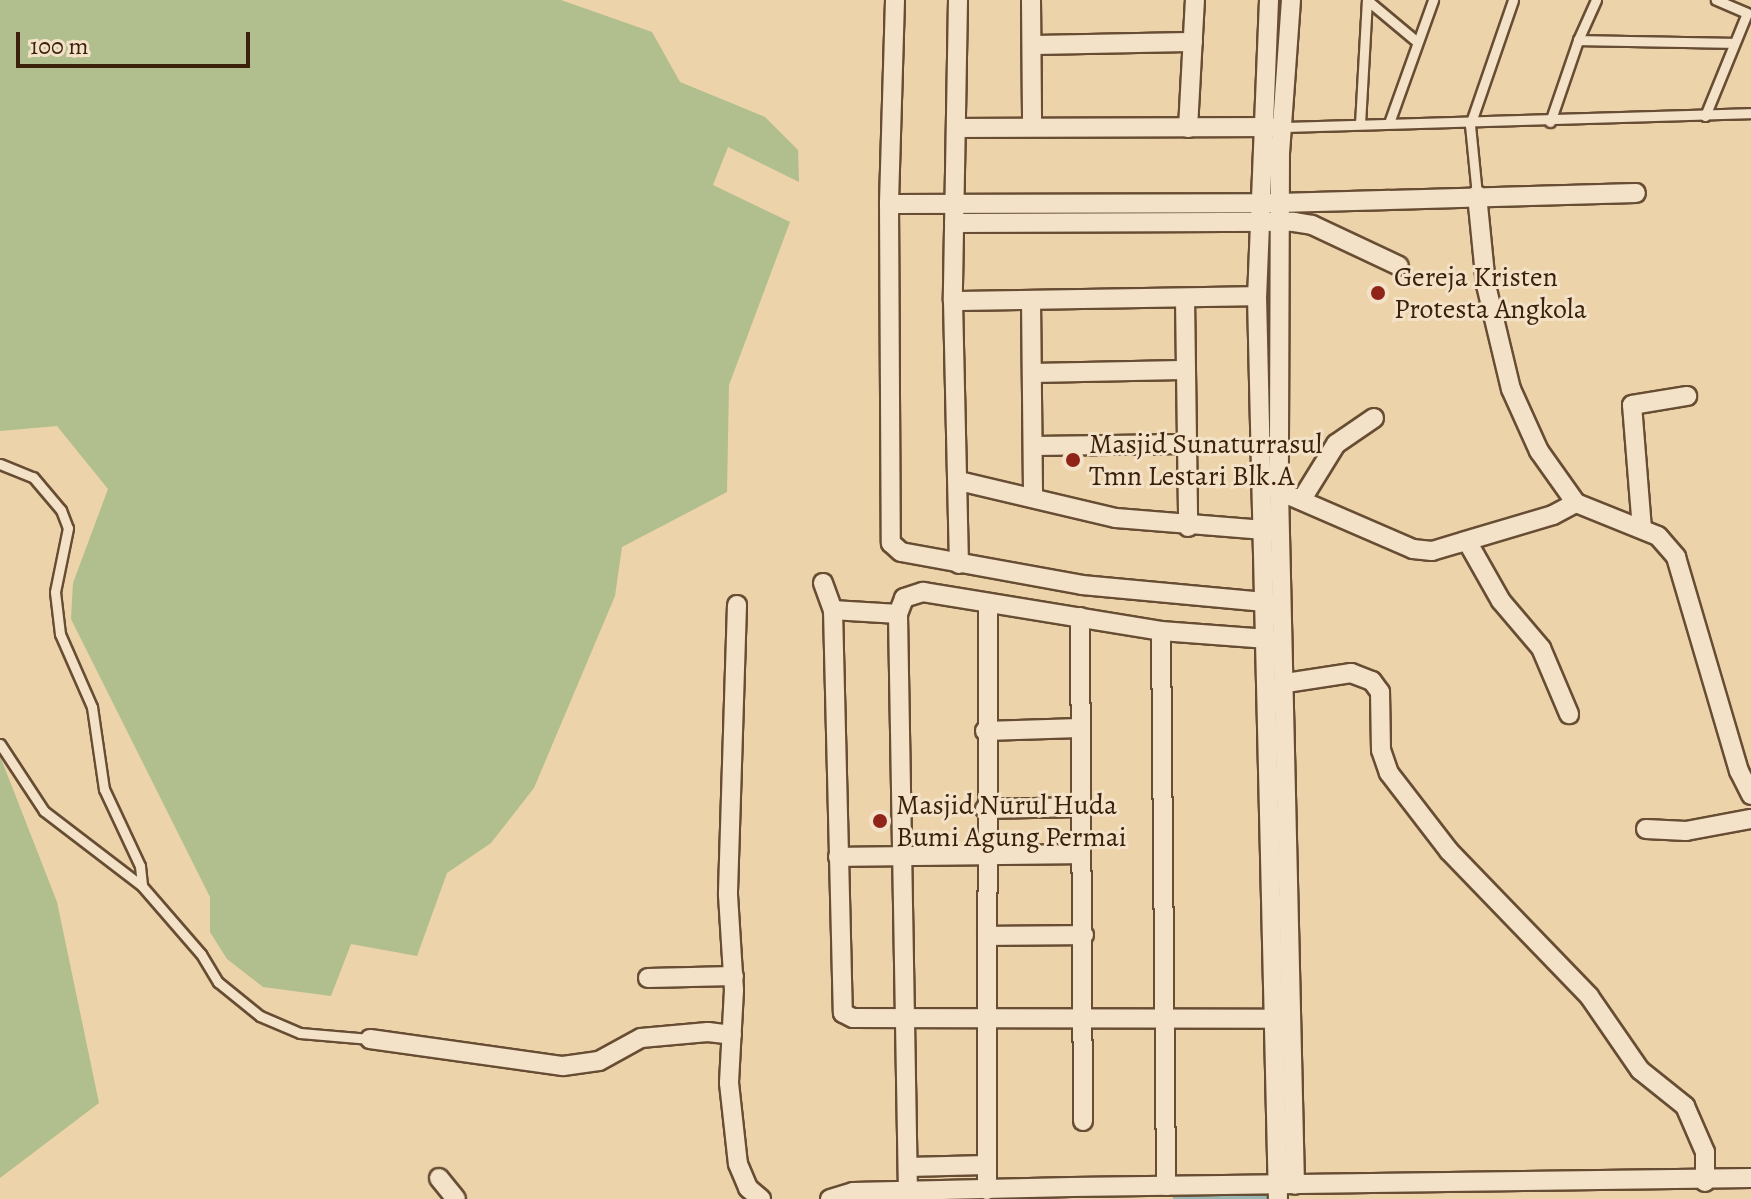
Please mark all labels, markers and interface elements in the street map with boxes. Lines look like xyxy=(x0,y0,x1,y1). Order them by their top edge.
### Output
scale bar xyxy=(20,16,254,66)
text: 100 m xyxy=(30,30,89,62)
place label: Gereja Kristen Protesta Angkola xyxy=(1394,260,1587,326)
marker: Gereja Kristen Protesta Angkola xyxy=(1369,284,1387,302)
place label: Masjid Sunaturrasul Tmn Lestari Blk.A xyxy=(1089,427,1322,493)
marker: Masjid Sunaturrasul Tmn Lestari Blk.A xyxy=(1064,451,1082,469)
place label: Masjid Nurul Huda Bumi Agung Permai xyxy=(896,788,1127,854)
marker: Masjid Nurul Huda Bumi Agung Permai xyxy=(871,812,889,830)

